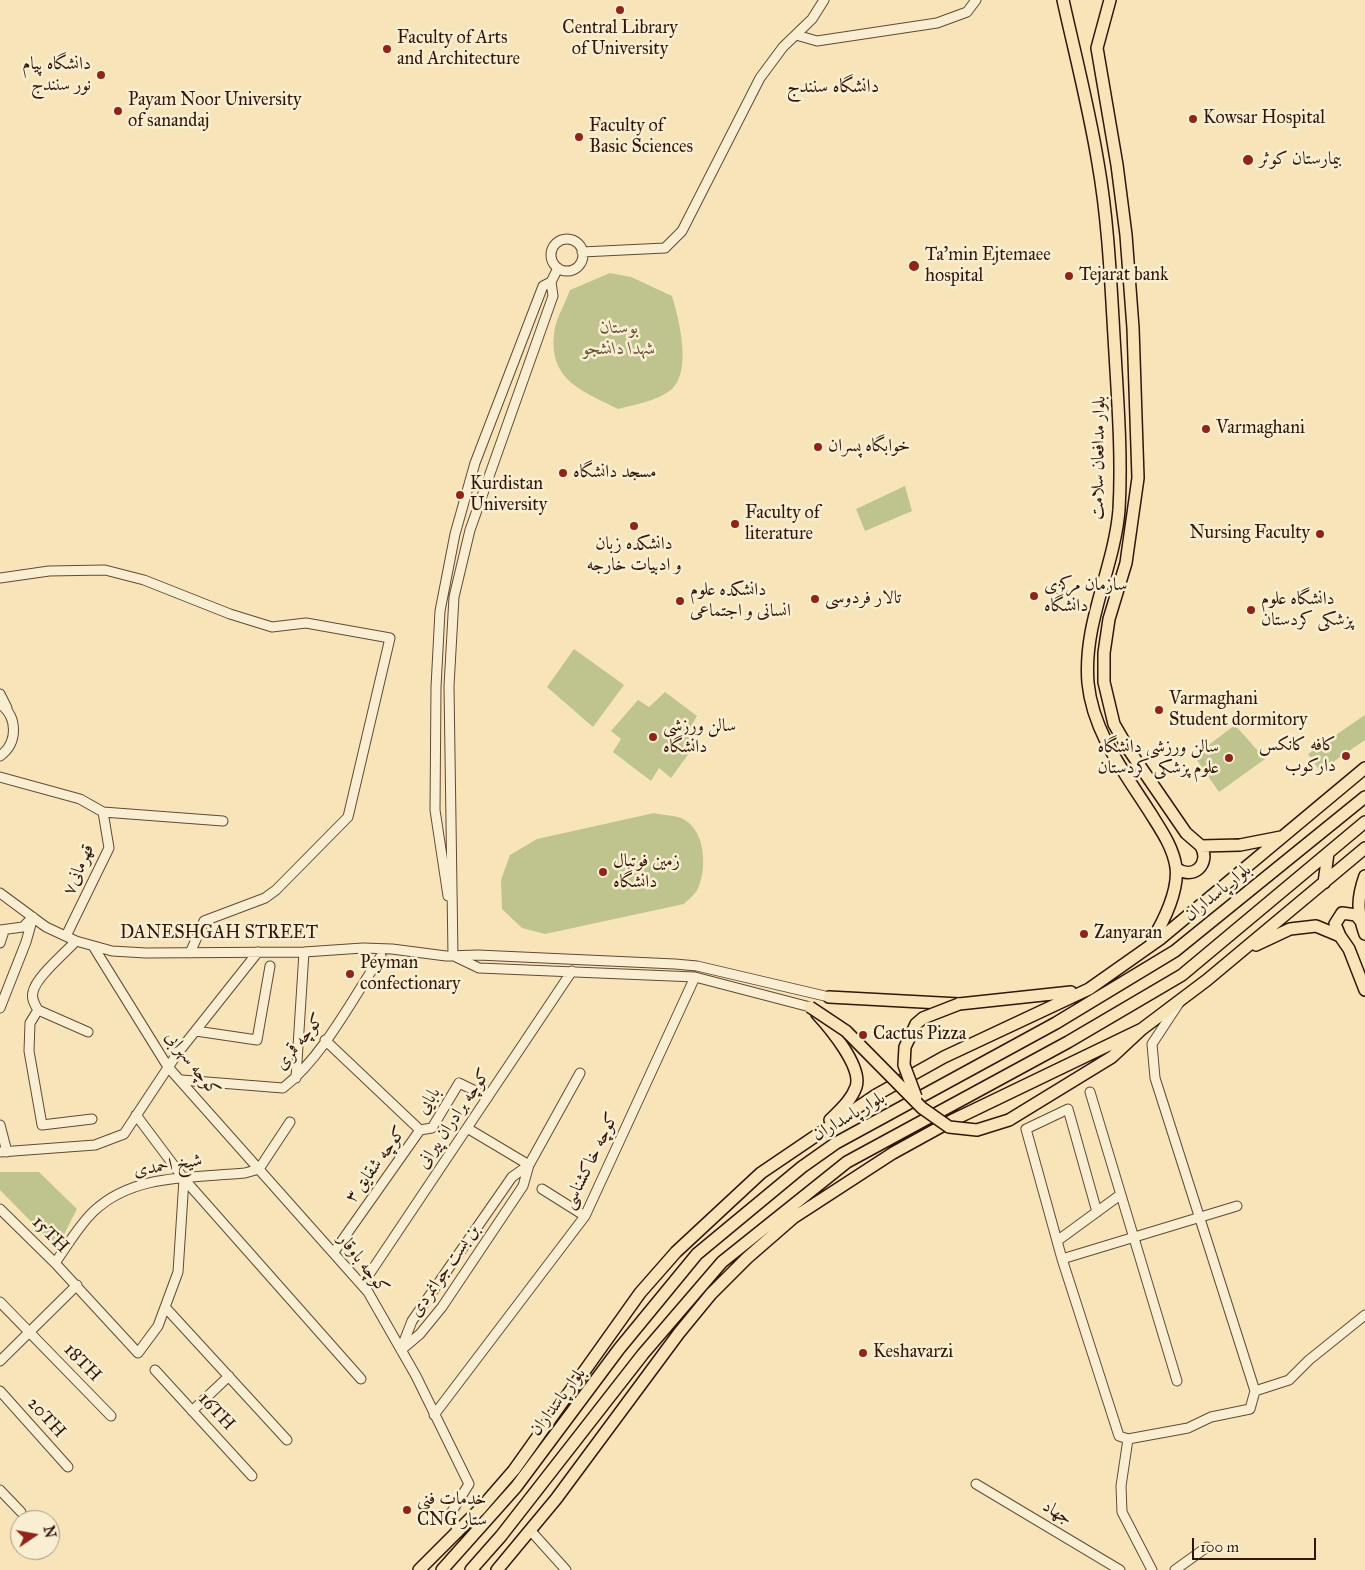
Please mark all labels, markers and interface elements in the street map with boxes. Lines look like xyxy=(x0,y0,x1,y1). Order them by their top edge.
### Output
marker: Central Library of University xyxy=(614,4,626,16)
place label: Central Library of University xyxy=(562,18,678,60)
place label: Faculty of Arts and Architecture xyxy=(397,28,520,70)
marker: Faculty of Arts and Architecture xyxy=(381,43,393,55)
place label: دانشگاه پیام نور سنندج xyxy=(22,54,91,96)
marker: دانشگاه پیام نور سنندج xyxy=(95,69,107,81)
district label: دانشگاه سنندج xyxy=(787,76,879,98)
place label: Payam Noor University of sanandaj xyxy=(128,90,301,132)
marker: Payam Noor University of sanandaj xyxy=(112,105,124,117)
place label: Kowsar Hospital xyxy=(1203,108,1325,130)
marker: Kowsar Hospital xyxy=(1187,113,1199,125)
place label: Faculty of Basic Sciences xyxy=(589,116,693,158)
marker: Faculty of Basic Sciences xyxy=(573,131,585,143)
place label: بیمارستان کوثر xyxy=(1259,149,1341,171)
marker: بیمارستان کوثر xyxy=(1241,153,1255,167)
place label: Ta'min Ejtemaee hospital xyxy=(925,245,1051,288)
marker: Ta'min Ejtemaee hospital xyxy=(907,259,921,273)
place label: Tejarat bank xyxy=(1079,265,1168,287)
marker: Tejarat bank xyxy=(1063,270,1075,282)
park label: بوستان شهدا دانشجو xyxy=(583,318,655,360)
street label: بلوار مدافعان سلامت xyxy=(1087,396,1111,520)
place label: Varmaghani xyxy=(1216,418,1305,440)
marker: Varmaghani xyxy=(1200,423,1212,435)
place label: خوابگاه پسران xyxy=(828,436,910,458)
marker: خوابگاه پسران xyxy=(812,441,824,453)
place label: مسجد دانشگاه xyxy=(573,462,657,484)
marker: مسجد دانشگاه xyxy=(557,467,569,479)
place label: Kurdistan University xyxy=(470,474,547,516)
marker: Kurdistan University xyxy=(454,489,466,501)
place label: Faculty of literature xyxy=(745,503,820,546)
marker: Faculty of literature xyxy=(729,518,741,530)
marker: دانشکده زبان و ادبیات خارجه xyxy=(628,520,640,532)
place label: Nursing Faculty xyxy=(1189,523,1310,545)
marker: Nursing Faculty xyxy=(1314,528,1326,540)
place label: دانشکده زبان و ادبیات خارجه xyxy=(586,534,682,576)
place label: سازمان مرکزی دانشگاه xyxy=(1044,575,1127,618)
place label: دانشکده علوم انسانی و اجتماعی xyxy=(690,580,791,622)
place label: تالار فردوسی xyxy=(825,588,901,610)
place label: دانشگاه علوم پزشکی کردستان xyxy=(1261,589,1353,632)
marker: سازمان مرکزی دانشگاه xyxy=(1028,590,1040,602)
marker: تالار فردوسی xyxy=(809,593,821,605)
marker: دانشکده علوم انسانی و اجتماعی xyxy=(674,595,686,607)
marker: دانشگاه علوم پزشکی کردستان xyxy=(1245,604,1257,616)
place label: Varmaghani Student dormitory xyxy=(1169,689,1307,732)
marker: Varmaghani Student dormitory xyxy=(1153,704,1165,716)
place label: سالن ورزشی دانشگاه xyxy=(663,716,736,759)
marker: سالن ورزشی دانشگاه xyxy=(647,731,659,743)
place label: کافه کانکس دارکوب xyxy=(1259,735,1336,778)
place label: سالن ورزشی دانشگاه علوم پزشکی کردستان xyxy=(1097,737,1219,780)
marker: کافه کانکس دارکوب xyxy=(1340,750,1352,762)
marker: سالن ورزشی دانشگاه علوم پزشکی کردستان xyxy=(1223,752,1235,764)
street label: قهرمانی۷ xyxy=(59,841,99,899)
place label: زمین فوتبال دانشگاه xyxy=(613,851,680,894)
street label: بلوار پاسداران xyxy=(1180,859,1256,927)
marker: زمین فوتبال دانشگاه xyxy=(597,866,609,878)
street label: DANESHGAH STREET xyxy=(120,923,318,945)
place label: Zanyaran xyxy=(1094,923,1162,945)
marker: Zanyaran xyxy=(1078,928,1090,940)
place label: Peyman confectionary xyxy=(360,953,461,996)
marker: Peyman confectionary xyxy=(344,968,356,980)
street label: کوچه قمری xyxy=(271,1009,329,1075)
place label: Cactus Pizza xyxy=(873,1024,966,1046)
street label: کوچه سهرابی xyxy=(160,1027,224,1101)
marker: Cactus Pizza xyxy=(857,1029,869,1041)
street label: کوچه برادران پیرانی xyxy=(413,1065,495,1173)
street label: بابایی xyxy=(412,1083,446,1119)
street label: بلوار پاسداران xyxy=(809,1088,889,1146)
street label: کوچه خاکشناسی xyxy=(558,1109,624,1213)
street label: کوچه شقایق ۳ xyxy=(341,1122,411,1208)
street label: شیخ احمدی xyxy=(132,1150,204,1182)
street label: 15TH xyxy=(27,1212,73,1258)
street label: بن بست جوانمردی xyxy=(405,1221,485,1321)
street label: کوچه باوقار xyxy=(333,1229,393,1299)
street label: 18TH xyxy=(59,1339,105,1387)
place label: Keshavarzi xyxy=(873,1342,953,1364)
marker: Keshavarzi xyxy=(857,1347,869,1359)
street label: بلوار پاسداران xyxy=(525,1363,591,1441)
street label: 16TH xyxy=(193,1388,239,1436)
street label: 20TH xyxy=(22,1393,70,1443)
place label: خدمات فنی‌ CNG ستار xyxy=(417,1489,487,1532)
street label: جهاد xyxy=(1038,1496,1076,1530)
marker: خدمات فنی‌ CNG ستار xyxy=(401,1504,413,1516)
north arrow xyxy=(10,1510,60,1560)
text: N xyxy=(40,1524,59,1540)
scale bar xyxy=(1195,1528,1319,1560)
text: 100 m xyxy=(1200,1538,1239,1556)

